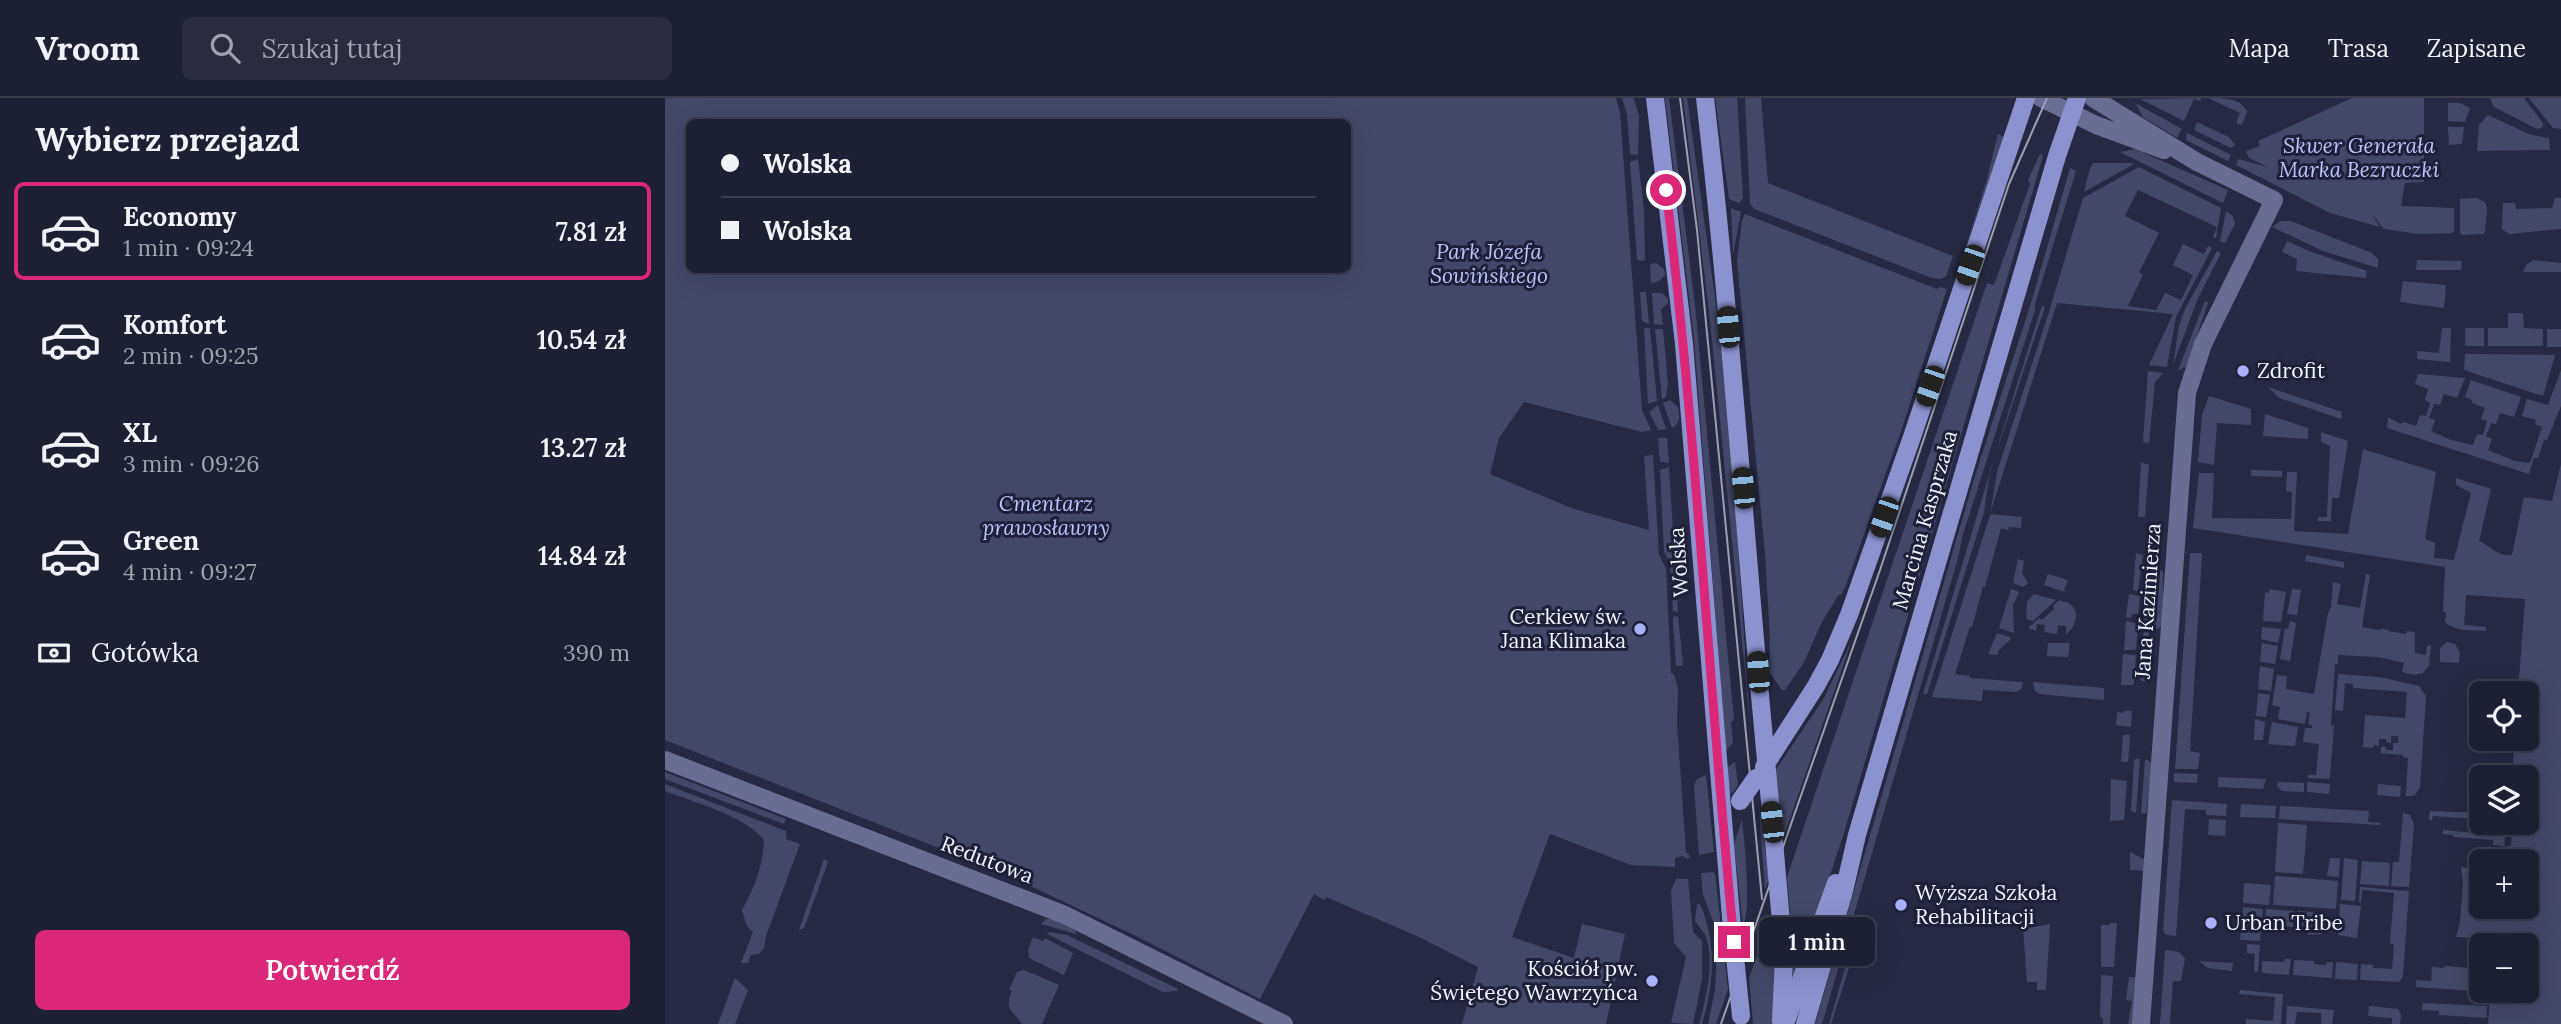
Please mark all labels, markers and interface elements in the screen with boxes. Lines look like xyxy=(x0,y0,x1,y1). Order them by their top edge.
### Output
search box xyxy=(182,17,672,80)
text: Vroom xyxy=(35,27,140,69)
icon: search xyxy=(206,29,244,67)
text: Szukaj tutaj xyxy=(262,32,402,65)
text: Mapa xyxy=(2229,33,2290,64)
text: Trasa xyxy=(2328,33,2389,64)
text: Zapisane xyxy=(2427,33,2526,64)
text: Wybierz przejazd xyxy=(35,119,300,160)
park label: Skwer Generała Marka Bezruczki xyxy=(2279,132,2439,183)
text: Wolska xyxy=(763,147,852,180)
route start xyxy=(1650,174,1682,206)
icon: car xyxy=(39,200,102,263)
text: Economy xyxy=(123,200,236,233)
text: Wolska xyxy=(763,214,852,247)
text: 7.81 zł xyxy=(556,215,626,248)
text: 1 min · 09:24 xyxy=(123,233,254,262)
park label: Park Józefa Sowińskiego xyxy=(1430,238,1548,289)
car xyxy=(1954,242,1987,288)
car xyxy=(1716,305,1741,349)
icon: car xyxy=(39,308,102,371)
text: Komfort xyxy=(123,308,227,341)
text: 10.54 zł xyxy=(537,323,626,356)
text: 2 min · 09:25 xyxy=(123,341,258,370)
place label: Zdrofit xyxy=(2257,357,2326,384)
car xyxy=(1914,363,1947,409)
marker: Zdrofit xyxy=(2235,363,2251,379)
icon: car xyxy=(39,416,102,479)
text: XL xyxy=(123,416,157,449)
street label: Marcina Kasprzaka xyxy=(1886,427,1963,613)
text: 13.27 zł xyxy=(541,431,626,464)
text: 3 min · 09:26 xyxy=(123,449,260,478)
car xyxy=(1731,466,1756,510)
park label: Cmentarz prawosławny xyxy=(982,490,1110,541)
car xyxy=(1868,494,1901,540)
street label: Jana Kazimierza xyxy=(2129,522,2166,681)
icon: car xyxy=(39,524,102,587)
text: Green xyxy=(123,524,199,557)
street label: Wolska xyxy=(1663,526,1694,598)
text: 14.84 zł xyxy=(538,539,626,572)
text: 4 min · 09:27 xyxy=(123,557,257,586)
place label: Cerkiew św. Jana Klimaka xyxy=(1500,603,1626,654)
marker: Cerkiew św. Jana Klimaka xyxy=(1632,621,1648,637)
icon: cash xyxy=(35,634,73,672)
text: Gotówka xyxy=(91,636,199,669)
text: 390 m xyxy=(563,638,630,667)
car xyxy=(1747,650,1770,694)
map controls xyxy=(2469,681,2539,1003)
button: locate xyxy=(2469,681,2539,751)
button: layers xyxy=(2469,765,2539,835)
car xyxy=(1760,800,1785,844)
street label: Redutowa xyxy=(937,830,1037,890)
button: + xyxy=(2469,849,2539,919)
place label: Wyższa Szkoła Rehabilitacji xyxy=(1915,879,2058,930)
marker: Wyższa Szkoła Rehabilitacji xyxy=(1893,897,1909,913)
place label: Urban Tribe xyxy=(2225,909,2343,936)
marker: Urban Tribe xyxy=(2203,915,2219,931)
callout: 1 min xyxy=(1759,918,1874,966)
route end xyxy=(1718,926,1750,958)
text: 1 min xyxy=(1788,927,1846,956)
button: Potwierdź xyxy=(35,930,630,1010)
button: − xyxy=(2469,933,2539,1003)
place label: Kościół pw. Świętego Wawrzyńca xyxy=(1430,955,1638,1006)
marker: Kościół pw. Świętego Wawrzyńca xyxy=(1644,973,1660,989)

